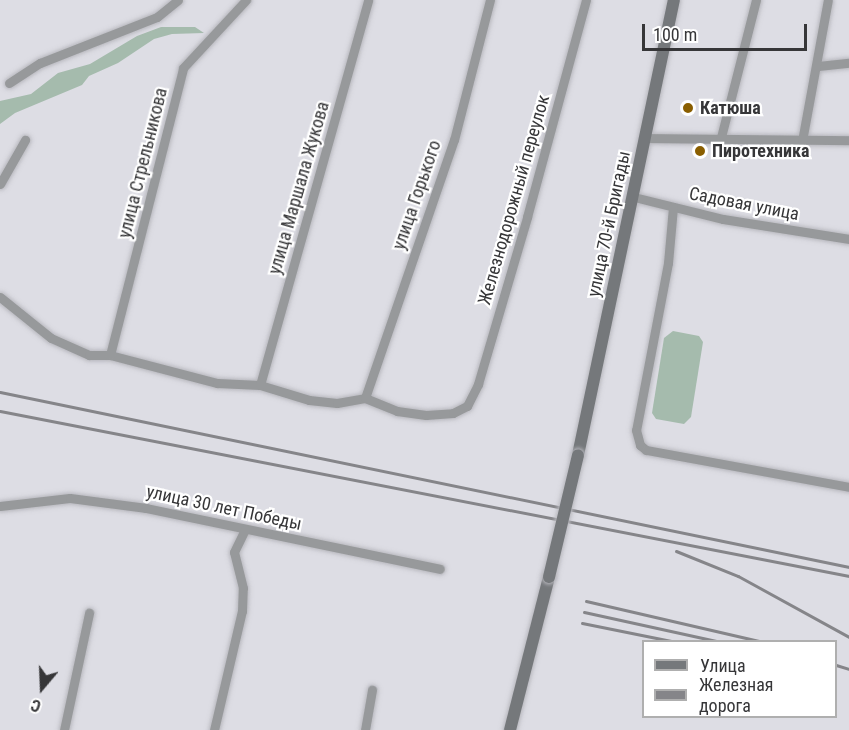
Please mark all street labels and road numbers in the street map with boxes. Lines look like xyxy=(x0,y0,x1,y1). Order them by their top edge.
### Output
street label: улица Стрельникова xyxy=(114,86,172,240)
street label: Железнодорожный переулок xyxy=(474,92,554,308)
street label: улица Маршала Жукова xyxy=(264,99,334,277)
street label: улица Горького xyxy=(388,137,446,253)
street label: улица 70-й Бригады xyxy=(583,149,635,299)
street label: Садовая улица xyxy=(687,183,801,225)
street label: улица 30 лет Победы xyxy=(144,481,304,535)

